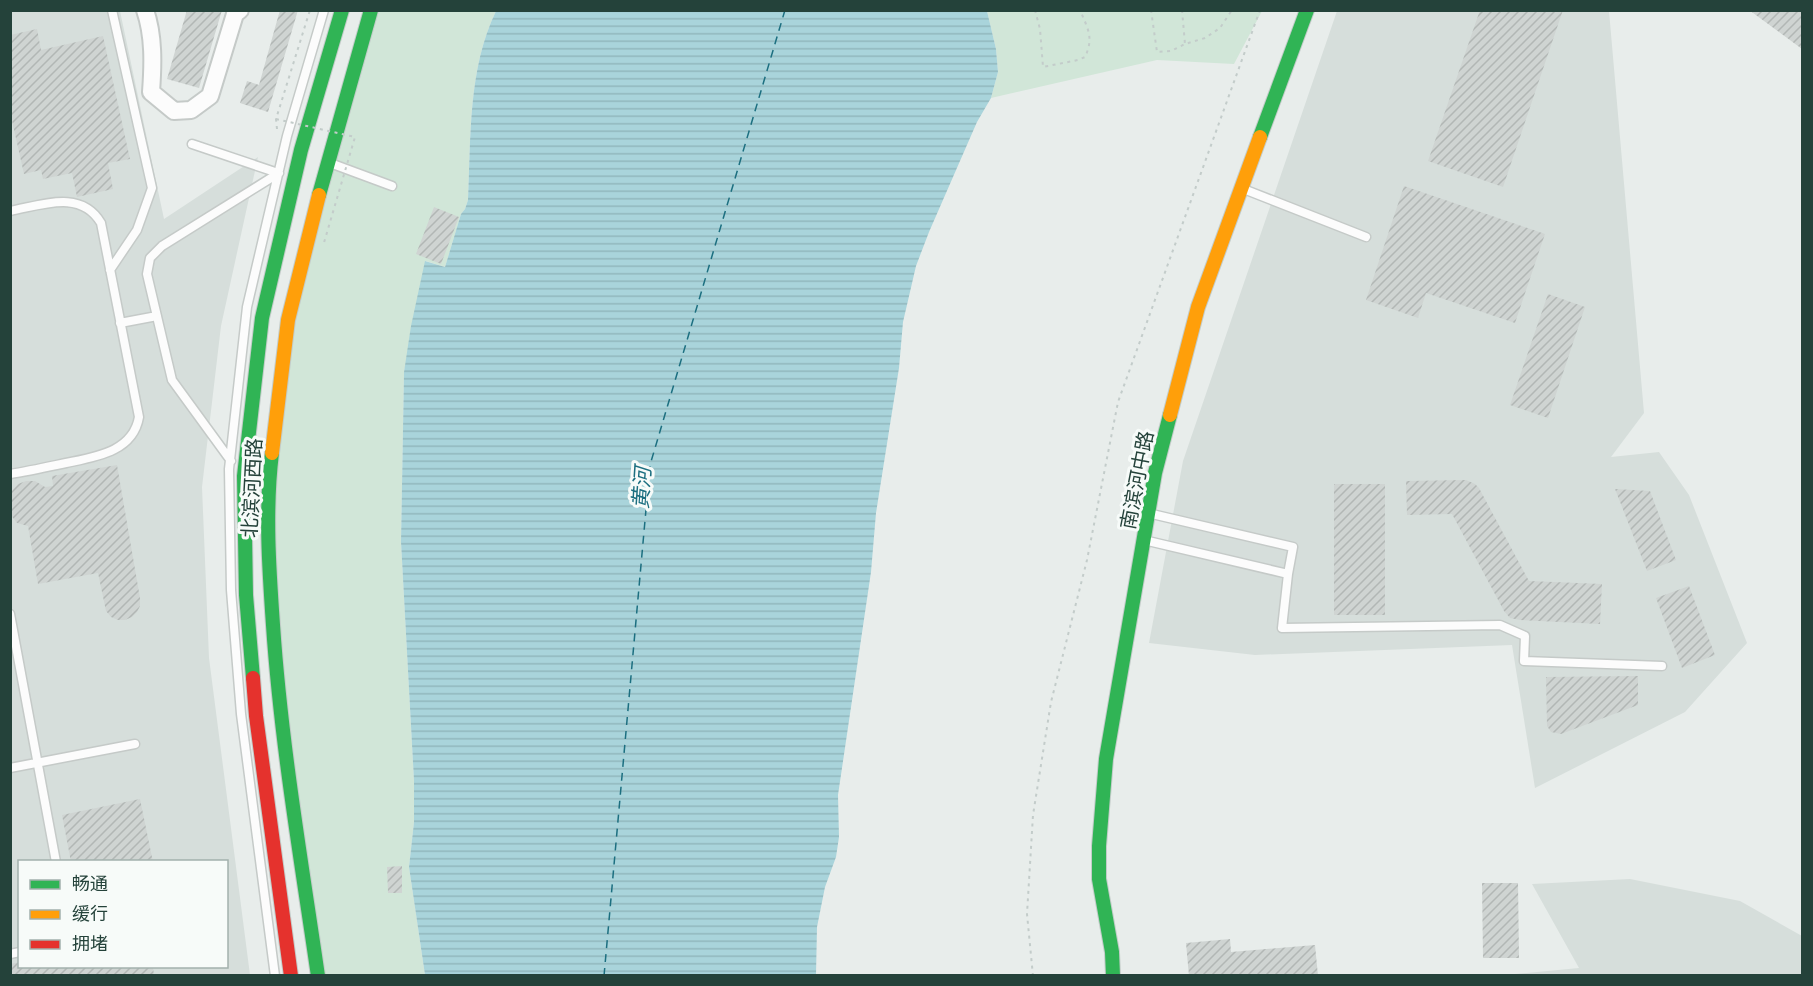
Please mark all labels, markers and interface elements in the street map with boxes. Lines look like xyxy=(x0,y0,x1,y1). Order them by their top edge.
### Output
street label: 南滨河中路 xyxy=(1117,429,1158,531)
street label: 北滨河西路 xyxy=(238,437,267,539)
water label: 黄河 xyxy=(629,462,656,510)
legend xyxy=(18,860,228,968)
text: 畅通 xyxy=(72,873,108,895)
text: 缓行 xyxy=(72,903,108,925)
text: 拥堵 xyxy=(72,933,108,955)

